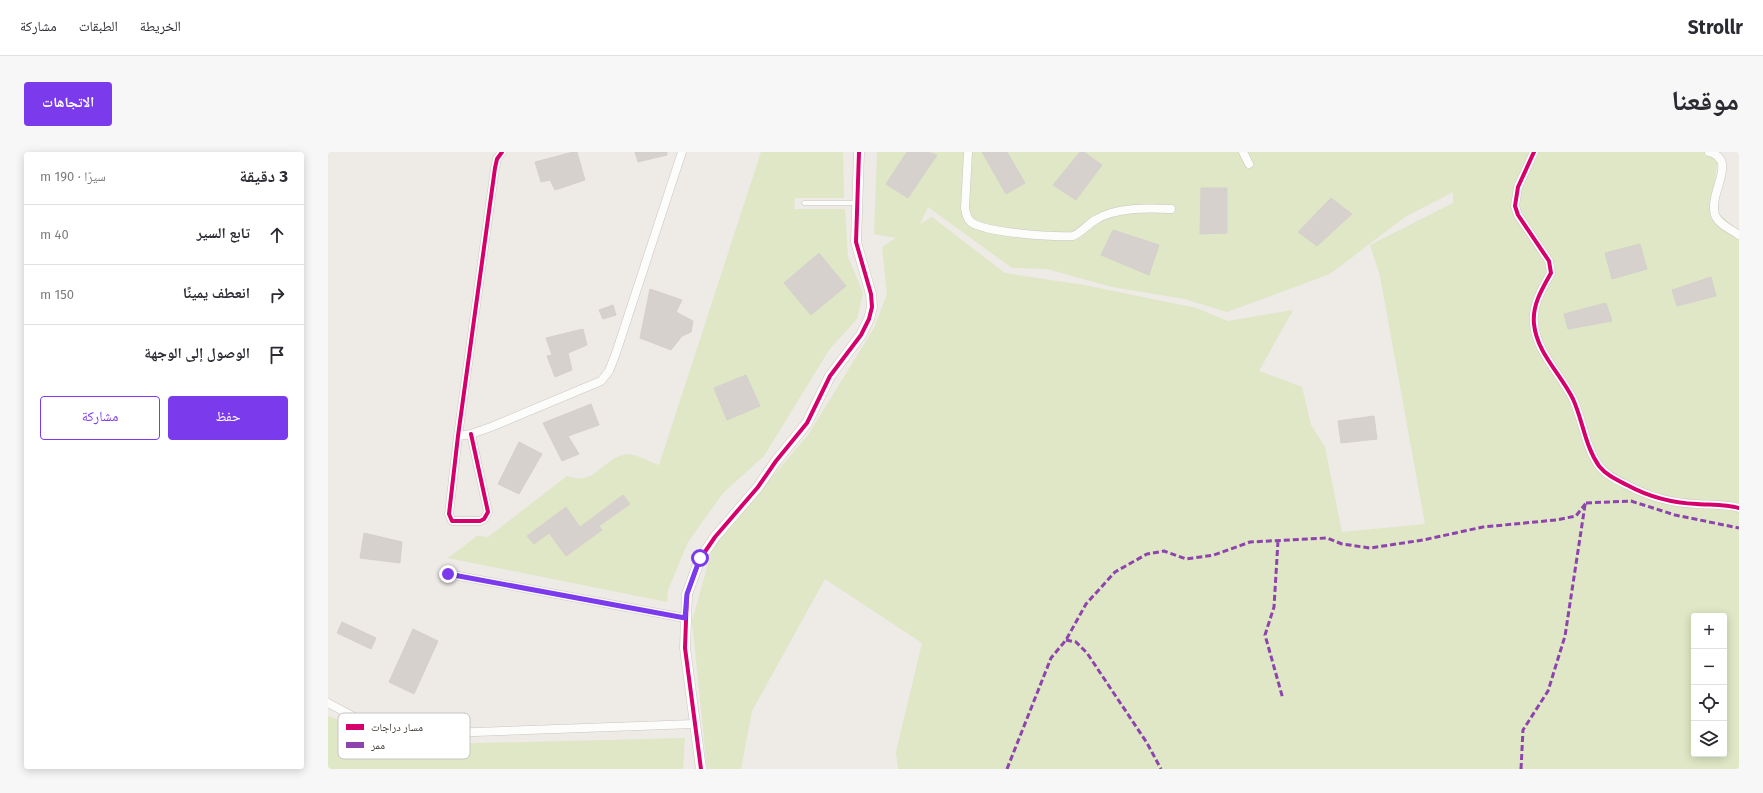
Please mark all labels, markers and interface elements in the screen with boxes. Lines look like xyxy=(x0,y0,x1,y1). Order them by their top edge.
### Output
text: Strollr xyxy=(1688,16,1743,39)
text: مشاركة xyxy=(20,18,57,35)
text: الطبقات xyxy=(79,18,118,35)
text: الخريطة xyxy=(140,18,181,35)
button: الاتجاهات xyxy=(24,82,112,126)
text: موقعنا xyxy=(1671,84,1739,117)
text: 3 دقيقة xyxy=(239,166,288,187)
text: سيرًا · 190 m xyxy=(40,169,106,184)
text: تابع السير xyxy=(196,224,250,242)
icon: ahead xyxy=(266,224,288,246)
text: 40 m xyxy=(40,227,69,242)
text: انعطف يمينًا xyxy=(183,284,250,302)
icon: right xyxy=(266,284,288,306)
text: 150 m xyxy=(40,287,74,302)
text: الوصول إلى الوجهة xyxy=(144,344,250,362)
icon: arrive xyxy=(266,344,288,366)
button: مشاركة xyxy=(40,396,160,440)
button: حفظ xyxy=(168,396,288,440)
route start xyxy=(691,549,709,567)
route end xyxy=(439,565,457,583)
map controls xyxy=(1691,613,1727,757)
button: + xyxy=(1691,613,1727,649)
button: − xyxy=(1691,649,1727,685)
button: locate xyxy=(1691,685,1727,721)
legend xyxy=(338,713,470,759)
text: مسار دراجات xyxy=(371,721,423,734)
button: layers xyxy=(1691,721,1727,757)
text: ممر xyxy=(370,739,385,752)

